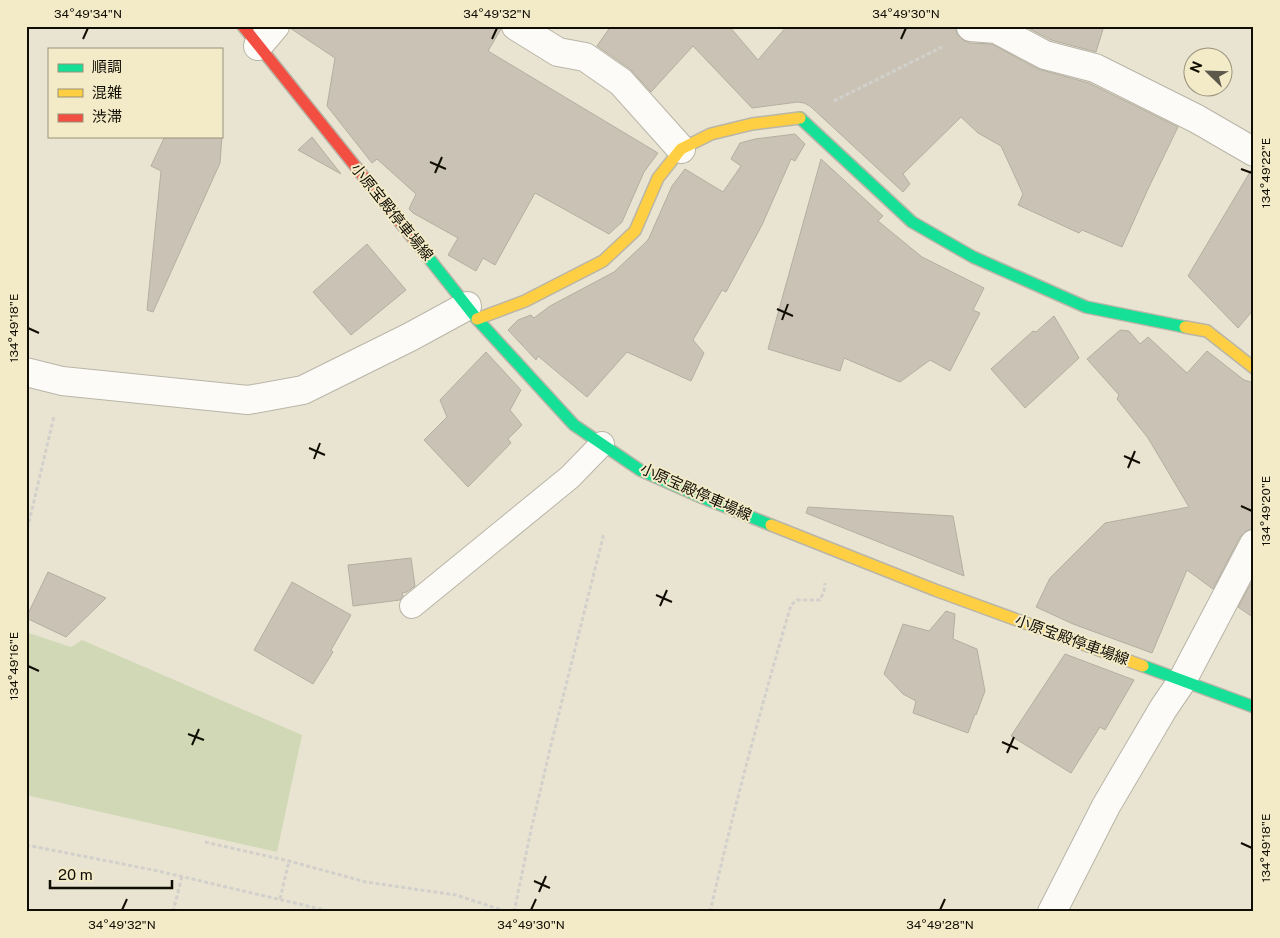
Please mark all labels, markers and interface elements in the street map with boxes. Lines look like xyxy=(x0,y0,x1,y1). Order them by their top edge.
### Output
text: 34°49'34"N xyxy=(54,7,122,21)
text: 34°49'32"N xyxy=(463,7,531,21)
text: 34°49'30"N xyxy=(872,7,940,21)
legend xyxy=(48,48,222,138)
north arrow xyxy=(1182,48,1232,98)
text: 順調 xyxy=(92,58,122,75)
text: N xyxy=(1187,59,1206,75)
text: 混雑 xyxy=(92,84,122,101)
text: 渋滞 xyxy=(92,108,122,125)
text: 134°49'22"E xyxy=(1259,138,1273,208)
street label: 小原宝殿停車場線 xyxy=(348,160,437,264)
text: 134°49'18"E xyxy=(7,294,21,362)
street label: 小原宝殿停車場線 xyxy=(638,459,754,524)
text: 134°49'20"E xyxy=(1259,476,1273,546)
street label: 小原宝殿停車場線 xyxy=(1013,611,1131,668)
text: 134°49'16"E xyxy=(7,632,21,700)
text: 134°49'18"E xyxy=(1259,814,1273,882)
scale bar xyxy=(50,858,172,890)
text: 20 m xyxy=(58,866,93,883)
text: 34°49'32"N xyxy=(88,918,156,932)
text: 34°49'30"N xyxy=(497,918,565,932)
text: 34°49'28"N xyxy=(906,918,974,932)

